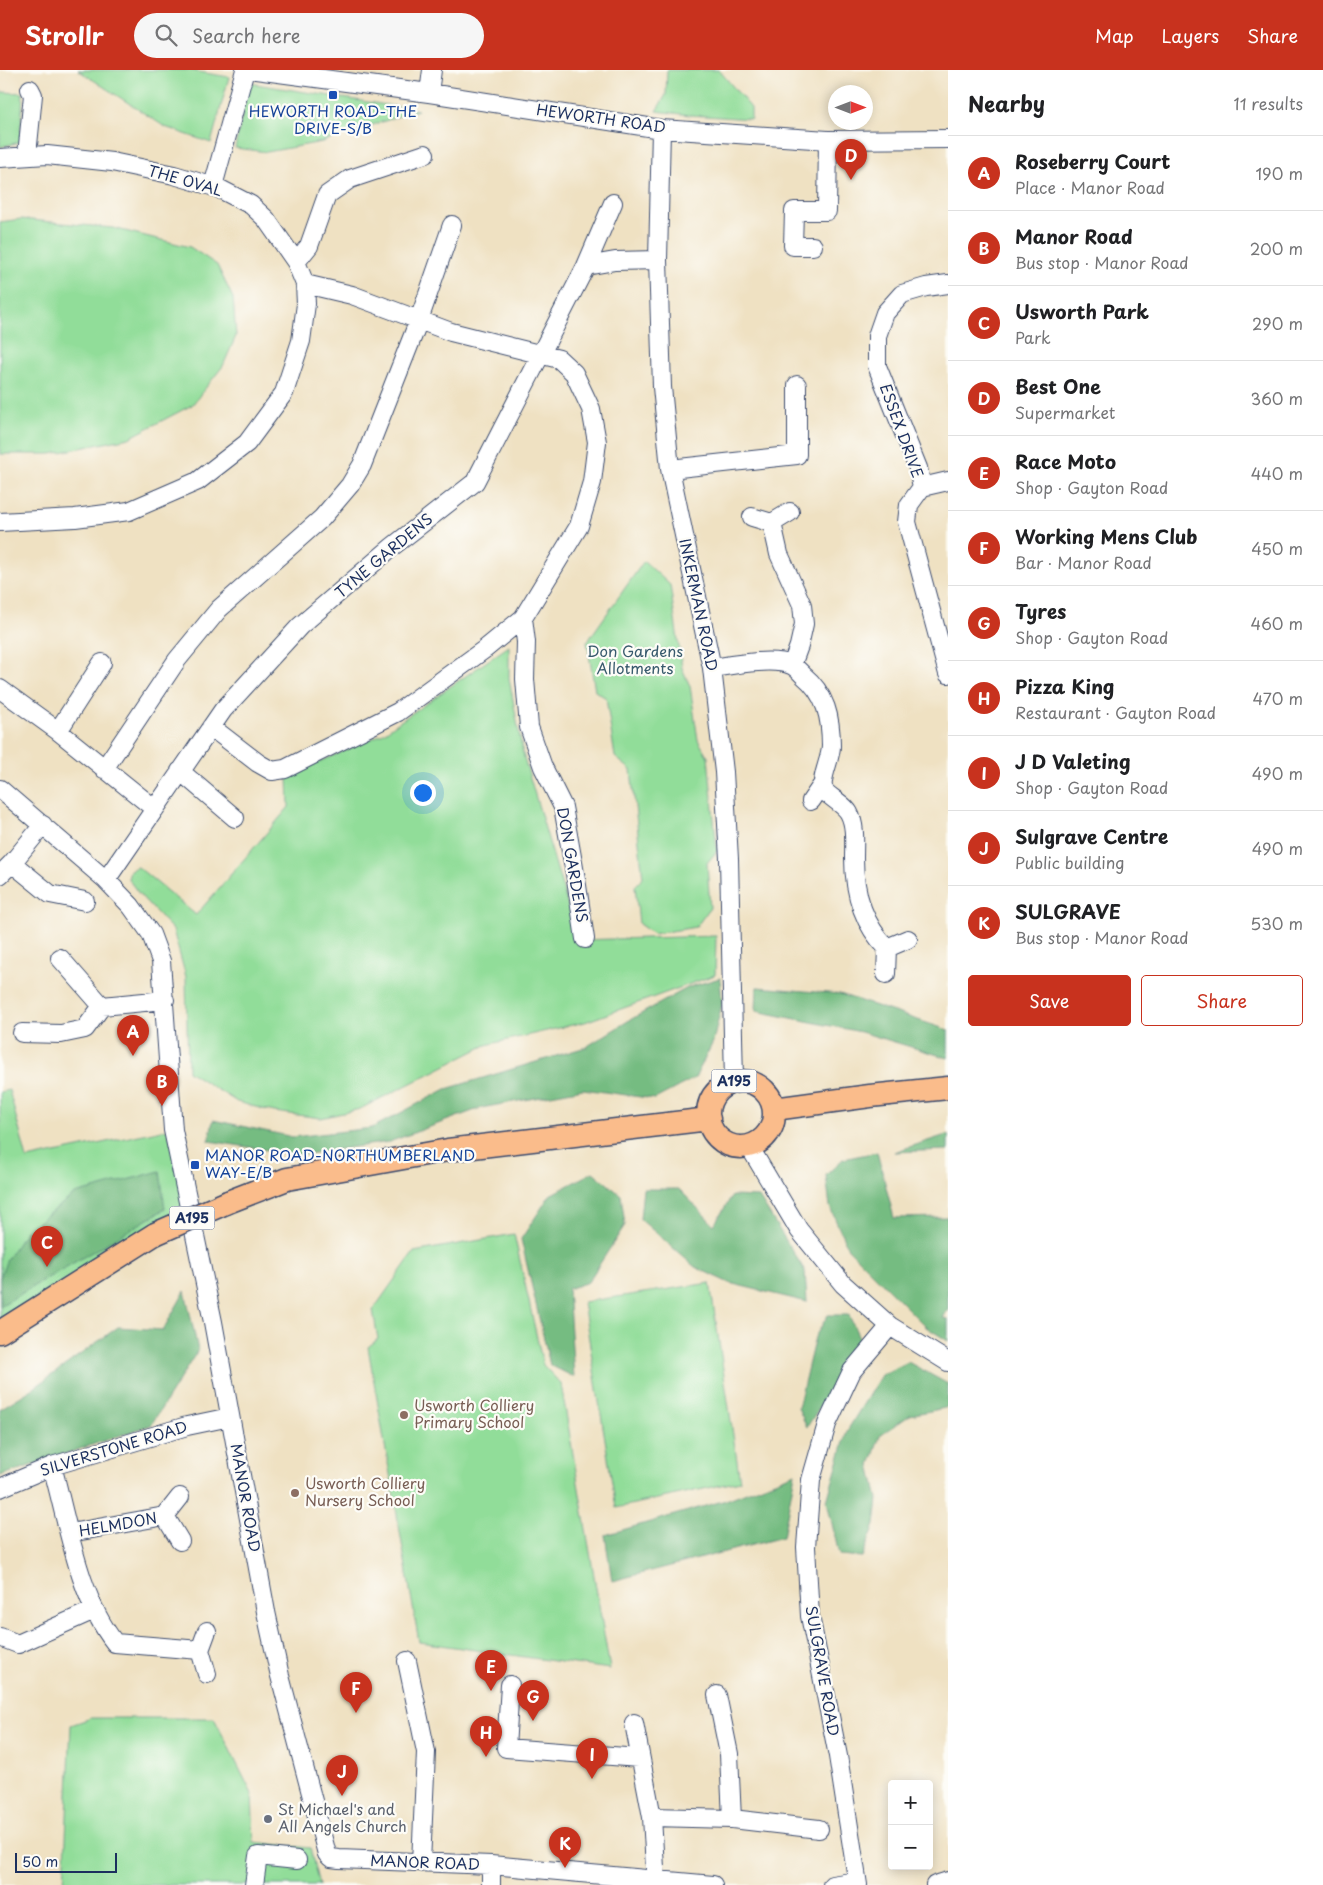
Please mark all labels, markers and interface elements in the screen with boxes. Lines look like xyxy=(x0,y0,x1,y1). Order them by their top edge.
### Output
search box xyxy=(134,13,484,58)
text: Strollr xyxy=(25,17,104,53)
icon: search xyxy=(152,21,180,49)
text: Search here xyxy=(192,21,301,49)
text: Map xyxy=(1095,22,1134,49)
text: Layers xyxy=(1162,22,1219,49)
text: Share xyxy=(1247,22,1298,49)
north arrow xyxy=(828,85,873,130)
text: Nearby xyxy=(968,87,1045,119)
marker: HEWORTH ROAD-THE DRIVE-S/B xyxy=(327,89,339,101)
text: 11 results xyxy=(1234,91,1303,115)
street label: HEWORTH ROAD xyxy=(535,97,667,138)
place label: HEWORTH ROAD-THE DRIVE-S/B xyxy=(249,99,417,139)
pin: D xyxy=(835,139,867,180)
text: Roseberry Court xyxy=(1015,147,1170,175)
street label: THE OVAL xyxy=(146,158,225,201)
text: A xyxy=(978,161,990,185)
text: 190 m xyxy=(1255,161,1303,185)
text: Place · Manor Road xyxy=(1015,175,1165,199)
text: Manor Road xyxy=(1015,222,1133,250)
text: B xyxy=(979,236,989,260)
text: 200 m xyxy=(1250,236,1303,260)
text: Bus stop · Manor Road xyxy=(1015,250,1189,274)
text: Usworth Park xyxy=(1015,297,1149,325)
text: C xyxy=(978,311,990,335)
text: 290 m xyxy=(1252,311,1303,335)
text: Park xyxy=(1015,325,1051,349)
text: Best One xyxy=(1015,372,1101,400)
street label: ESSEX DRIVE xyxy=(875,380,930,481)
text: D xyxy=(978,386,990,410)
text: 360 m xyxy=(1251,386,1303,410)
text: Supermarket xyxy=(1015,400,1115,424)
text: Race Moto xyxy=(1015,447,1116,475)
text: E xyxy=(979,461,989,485)
text: 440 m xyxy=(1251,461,1303,485)
text: Shop · Gayton Road xyxy=(1015,475,1168,499)
street label: TYNE GARDENS xyxy=(329,507,437,603)
text: Working Mens Club xyxy=(1015,522,1198,550)
street label: INKERMAN ROAD xyxy=(674,536,725,673)
text: F xyxy=(979,536,989,560)
text: 450 m xyxy=(1251,536,1303,560)
text: Bar · Manor Road xyxy=(1015,550,1152,574)
text: Tyres xyxy=(1015,597,1066,625)
text: G xyxy=(977,611,991,635)
text: 460 m xyxy=(1251,611,1303,635)
text: Shop · Gayton Road xyxy=(1015,625,1168,649)
park label: Don Gardens Allotments xyxy=(587,639,683,679)
text: Pizza King xyxy=(1015,672,1114,700)
text: H xyxy=(978,686,990,710)
text: 470 m xyxy=(1253,686,1303,710)
text: Restaurant · Gayton Road xyxy=(1015,700,1216,724)
text: J D Valeting xyxy=(1015,747,1131,775)
text: I xyxy=(981,761,987,785)
text: 490 m xyxy=(1252,761,1303,785)
text: Shop · Gayton Road xyxy=(1015,775,1168,799)
your location xyxy=(410,780,436,806)
street label: DON GARDENS xyxy=(552,805,595,924)
text: Sulgrave Centre xyxy=(1015,822,1168,850)
text: J xyxy=(979,836,989,860)
text: 490 m xyxy=(1252,836,1303,860)
text: Public building xyxy=(1015,850,1125,874)
text: SULGRAVE xyxy=(1015,897,1121,925)
text: K xyxy=(978,911,990,935)
text: 530 m xyxy=(1250,911,1303,935)
text: Bus stop · Manor Road xyxy=(1015,925,1189,949)
button: Save xyxy=(968,975,1131,1026)
button: Share xyxy=(1141,975,1303,1026)
pin: A xyxy=(117,1015,149,1056)
pin: B xyxy=(146,1065,178,1106)
road number: A195 xyxy=(712,1069,756,1092)
place label: MANOR ROAD-NORTHUMBERLAND WAY-E/B xyxy=(205,1143,475,1183)
marker: MANOR ROAD-NORTHUMBERLAND WAY-E/B xyxy=(189,1159,201,1171)
road number: A195 xyxy=(170,1206,214,1230)
pin: C xyxy=(31,1226,63,1267)
place label: Usworth Colliery Primary School xyxy=(414,1393,534,1433)
marker: Usworth Colliery Primary School xyxy=(398,1409,410,1421)
street label: SILVERSTONE ROAD xyxy=(37,1414,190,1481)
street label: MANOR ROAD xyxy=(226,1442,267,1554)
place label: Usworth Colliery Nursery School xyxy=(305,1471,425,1511)
marker: Usworth Colliery Nursery School xyxy=(289,1487,301,1499)
street label: HELMDON xyxy=(77,1505,159,1542)
street label: SULGRAVE ROAD xyxy=(801,1604,846,1738)
pin: E xyxy=(475,1650,507,1691)
pin: F xyxy=(340,1672,372,1713)
pin: G xyxy=(517,1680,549,1721)
pin: H xyxy=(470,1716,502,1757)
pin: I xyxy=(576,1738,608,1779)
pin: J xyxy=(326,1755,358,1796)
map controls xyxy=(888,1780,933,1870)
button: + xyxy=(888,1780,933,1825)
place label: St Michael's and All Angels Church xyxy=(278,1797,407,1837)
marker: St Michael's and All Angels Church xyxy=(262,1813,274,1825)
button: − xyxy=(888,1825,933,1870)
pin: K xyxy=(549,1827,581,1868)
street label: MANOR ROAD xyxy=(370,1848,480,1875)
scale bar xyxy=(15,1850,118,1873)
text: 50 m xyxy=(22,1851,58,1872)

